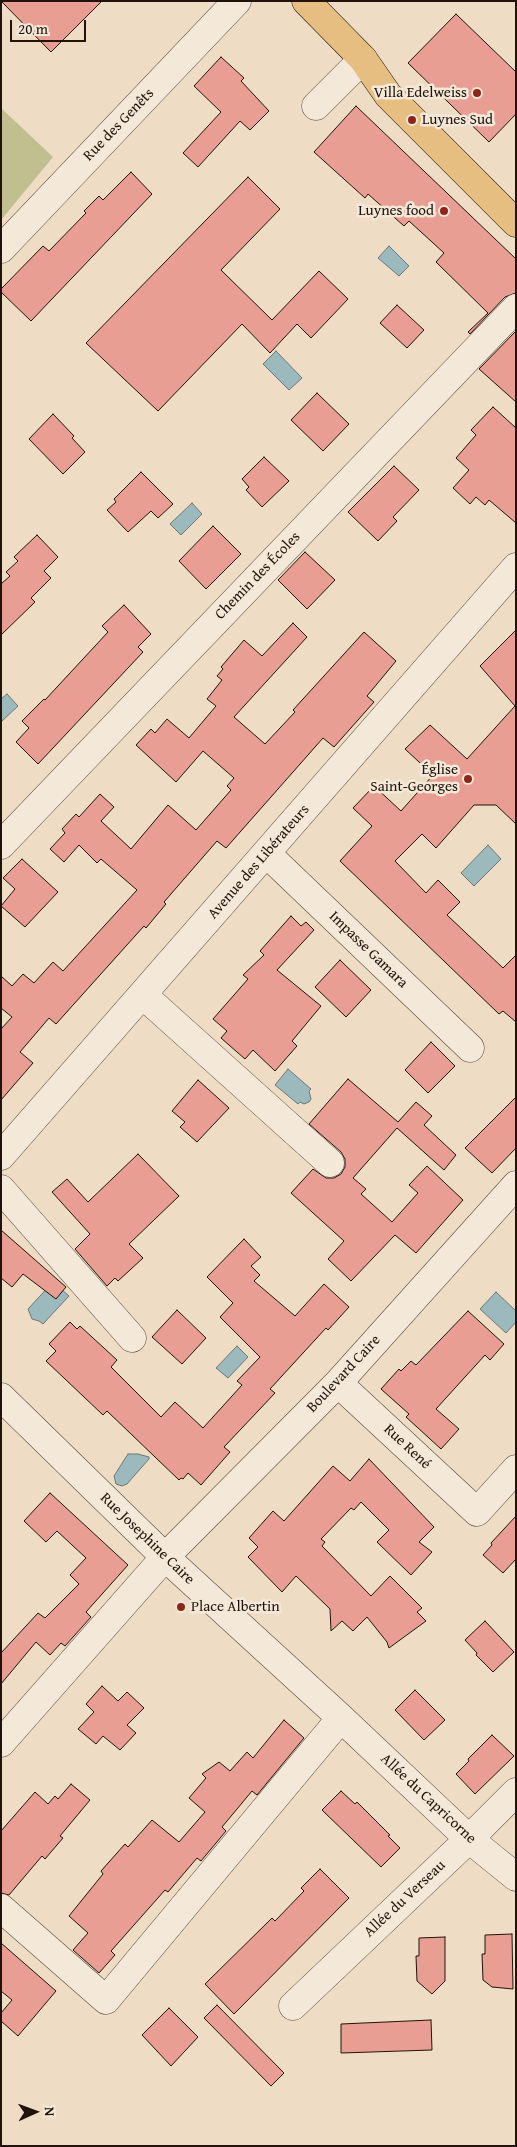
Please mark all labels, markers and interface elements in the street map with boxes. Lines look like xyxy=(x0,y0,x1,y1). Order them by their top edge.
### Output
scale bar xyxy=(12,10,89,42)
text: 20 m xyxy=(18,18,48,39)
place label: Villa Edelweiss xyxy=(374,84,467,102)
street label: Rue des Genêts xyxy=(80,85,158,165)
marker: Villa Edelweiss xyxy=(471,87,483,99)
place label: Luynes Sud xyxy=(422,111,493,129)
marker: Luynes Sud xyxy=(406,114,418,126)
place label: Luynes food xyxy=(358,202,434,220)
marker: Luynes food xyxy=(438,205,450,217)
street label: Chemin des Écoles xyxy=(212,528,304,624)
place label: Église Saint-Georges xyxy=(370,761,458,796)
marker: Église Saint-Georges xyxy=(462,773,474,785)
street label: Avenue des Libérateurs xyxy=(204,801,314,923)
street label: Impasse Gamara xyxy=(325,908,411,992)
street label: Boulevard Caire xyxy=(303,1331,385,1417)
street label: Rue René xyxy=(380,1421,434,1473)
street label: Rue Josephine Caire xyxy=(96,1489,198,1589)
place label: Place Albertin xyxy=(191,1598,280,1616)
marker: Place Albertin xyxy=(175,1601,187,1613)
street label: Allée du Capricorne xyxy=(377,1750,479,1848)
street label: Allée du Verseau xyxy=(361,1857,449,1941)
north arrow xyxy=(10,2087,60,2137)
text: N xyxy=(40,2106,60,2116)

